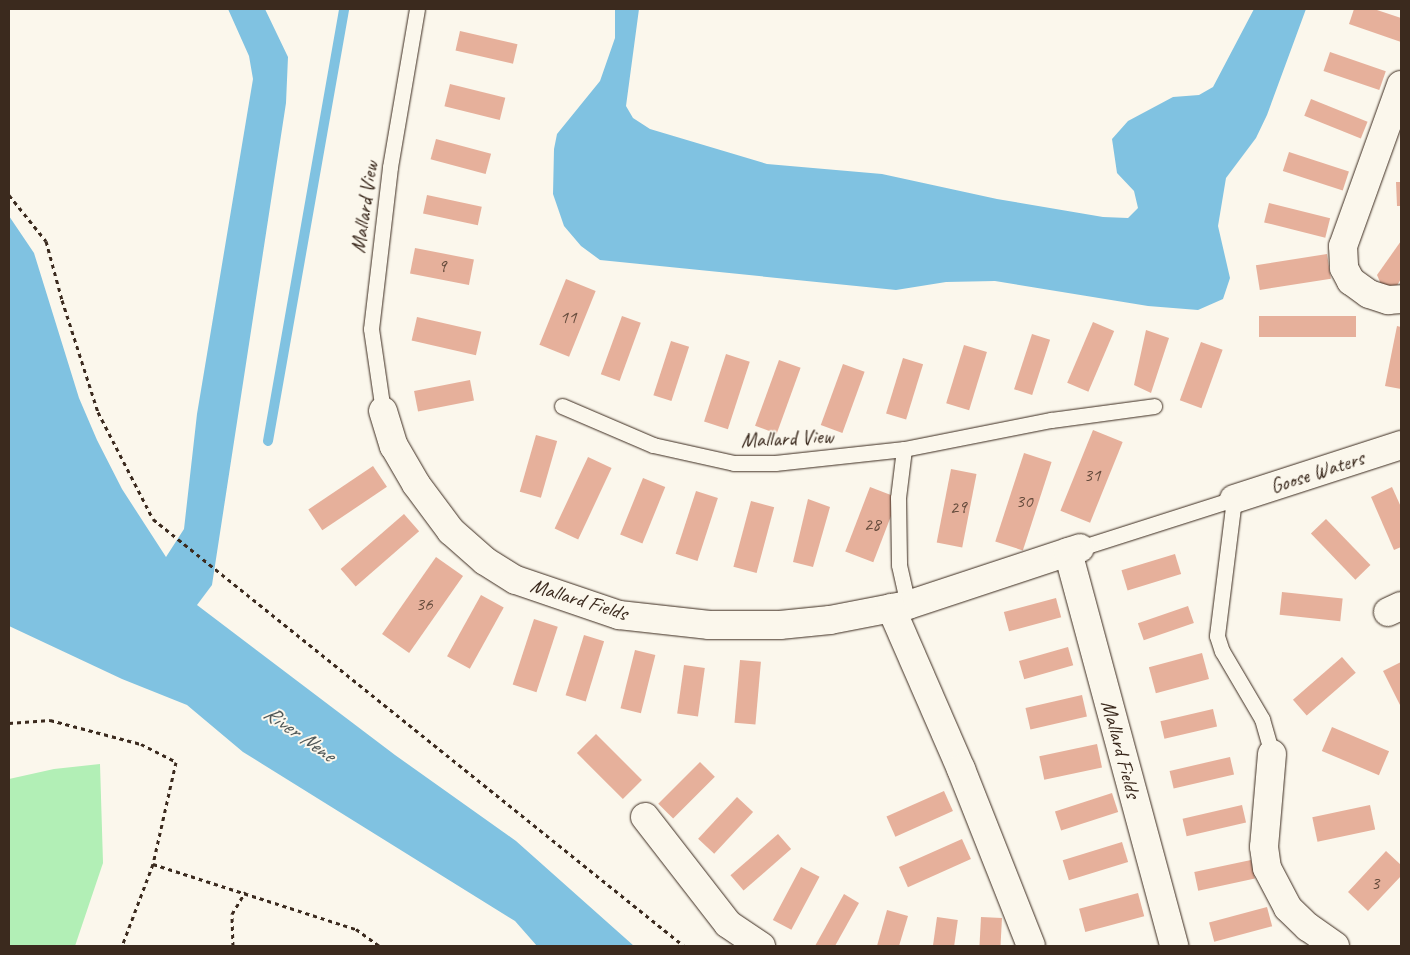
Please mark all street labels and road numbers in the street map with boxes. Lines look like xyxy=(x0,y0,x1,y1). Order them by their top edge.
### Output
street label: Mallard View xyxy=(345,159,383,255)
street label: Mallard View xyxy=(740,423,834,453)
street label: Goose Waters xyxy=(1267,445,1367,499)
street label: Mallard Fields xyxy=(527,572,631,626)
street label: Mallard Fields xyxy=(1096,697,1146,801)

